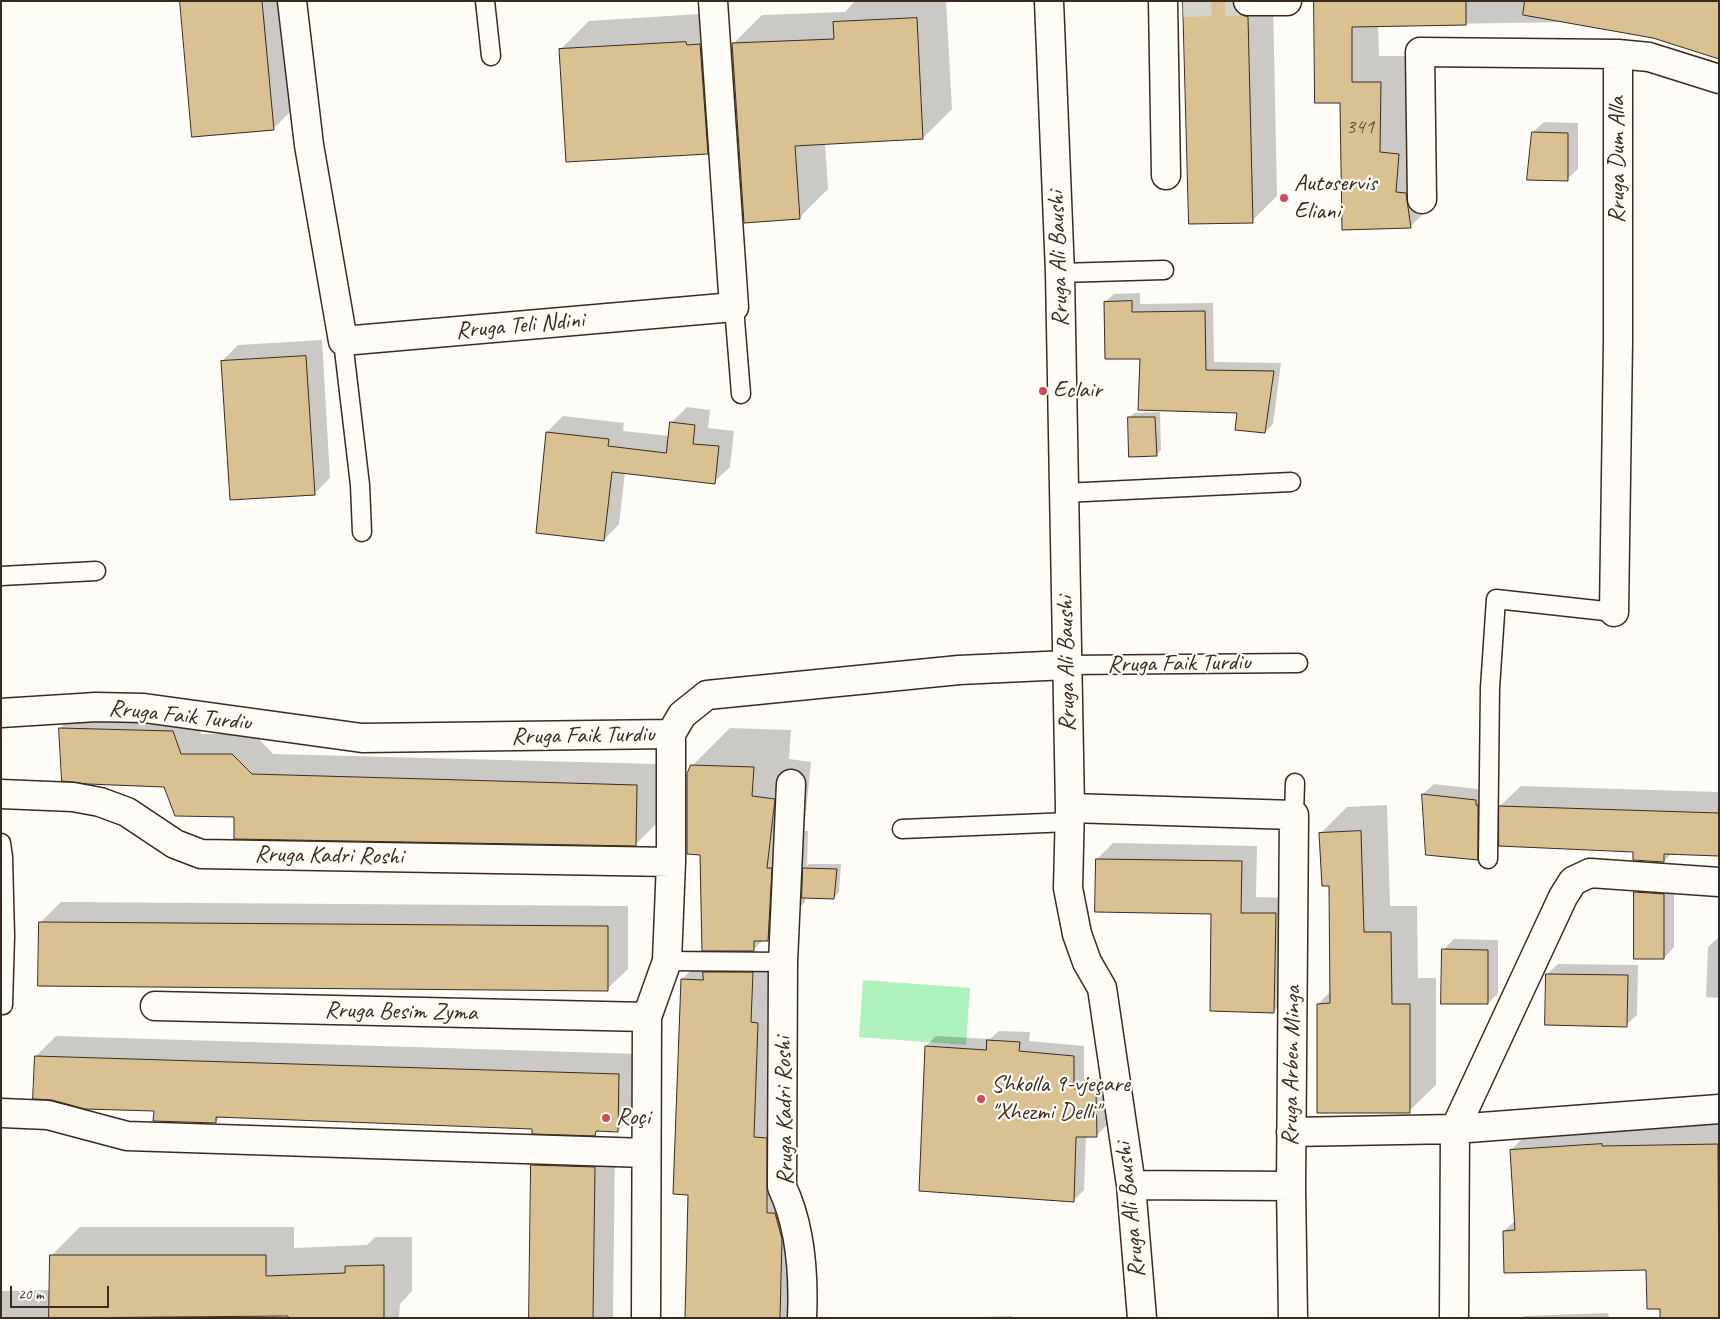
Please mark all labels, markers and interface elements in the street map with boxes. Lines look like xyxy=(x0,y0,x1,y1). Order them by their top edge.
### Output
street label: Rruga Dum Alla xyxy=(1604,97,1632,223)
house number: 341 xyxy=(1346,114,1374,140)
place label: Autoservis Eliani xyxy=(1294,170,1377,226)
street label: Rruga Ali Baushi xyxy=(1042,191,1076,327)
marker: Autoservis Eliani xyxy=(1278,192,1290,204)
street label: Rruga Teli Ndini xyxy=(455,306,585,346)
place label: Eclair xyxy=(1053,377,1102,405)
marker: Eclair xyxy=(1037,385,1049,397)
street label: Rruga Ali Baushi xyxy=(1051,596,1083,732)
street label: Rruga Faik Turdiu xyxy=(1107,648,1251,680)
street label: Rruga Faik Turdiu xyxy=(107,694,253,738)
street label: Rruga Faik Turdiu xyxy=(511,720,655,752)
street label: Rruga Kadri Roshi xyxy=(254,840,404,872)
street label: Rruga Arben Minga xyxy=(1276,986,1308,1146)
street label: Rruga Besim Zyma xyxy=(324,996,478,1028)
street label: Rruga Kadri Roshi xyxy=(769,1036,801,1186)
place label: Shkolla 9-vjeçare "Xhezmi Delli" xyxy=(991,1071,1130,1127)
marker: Shkolla 9-vjeçare "Xhezmi Delli" xyxy=(975,1093,987,1105)
place label: Roçi xyxy=(616,1104,650,1132)
marker: Roçi xyxy=(600,1112,612,1124)
street label: Rruga Ali Baushi xyxy=(1110,1141,1152,1279)
scale bar xyxy=(12,1276,111,1308)
text: 20 m xyxy=(18,1285,44,1304)

